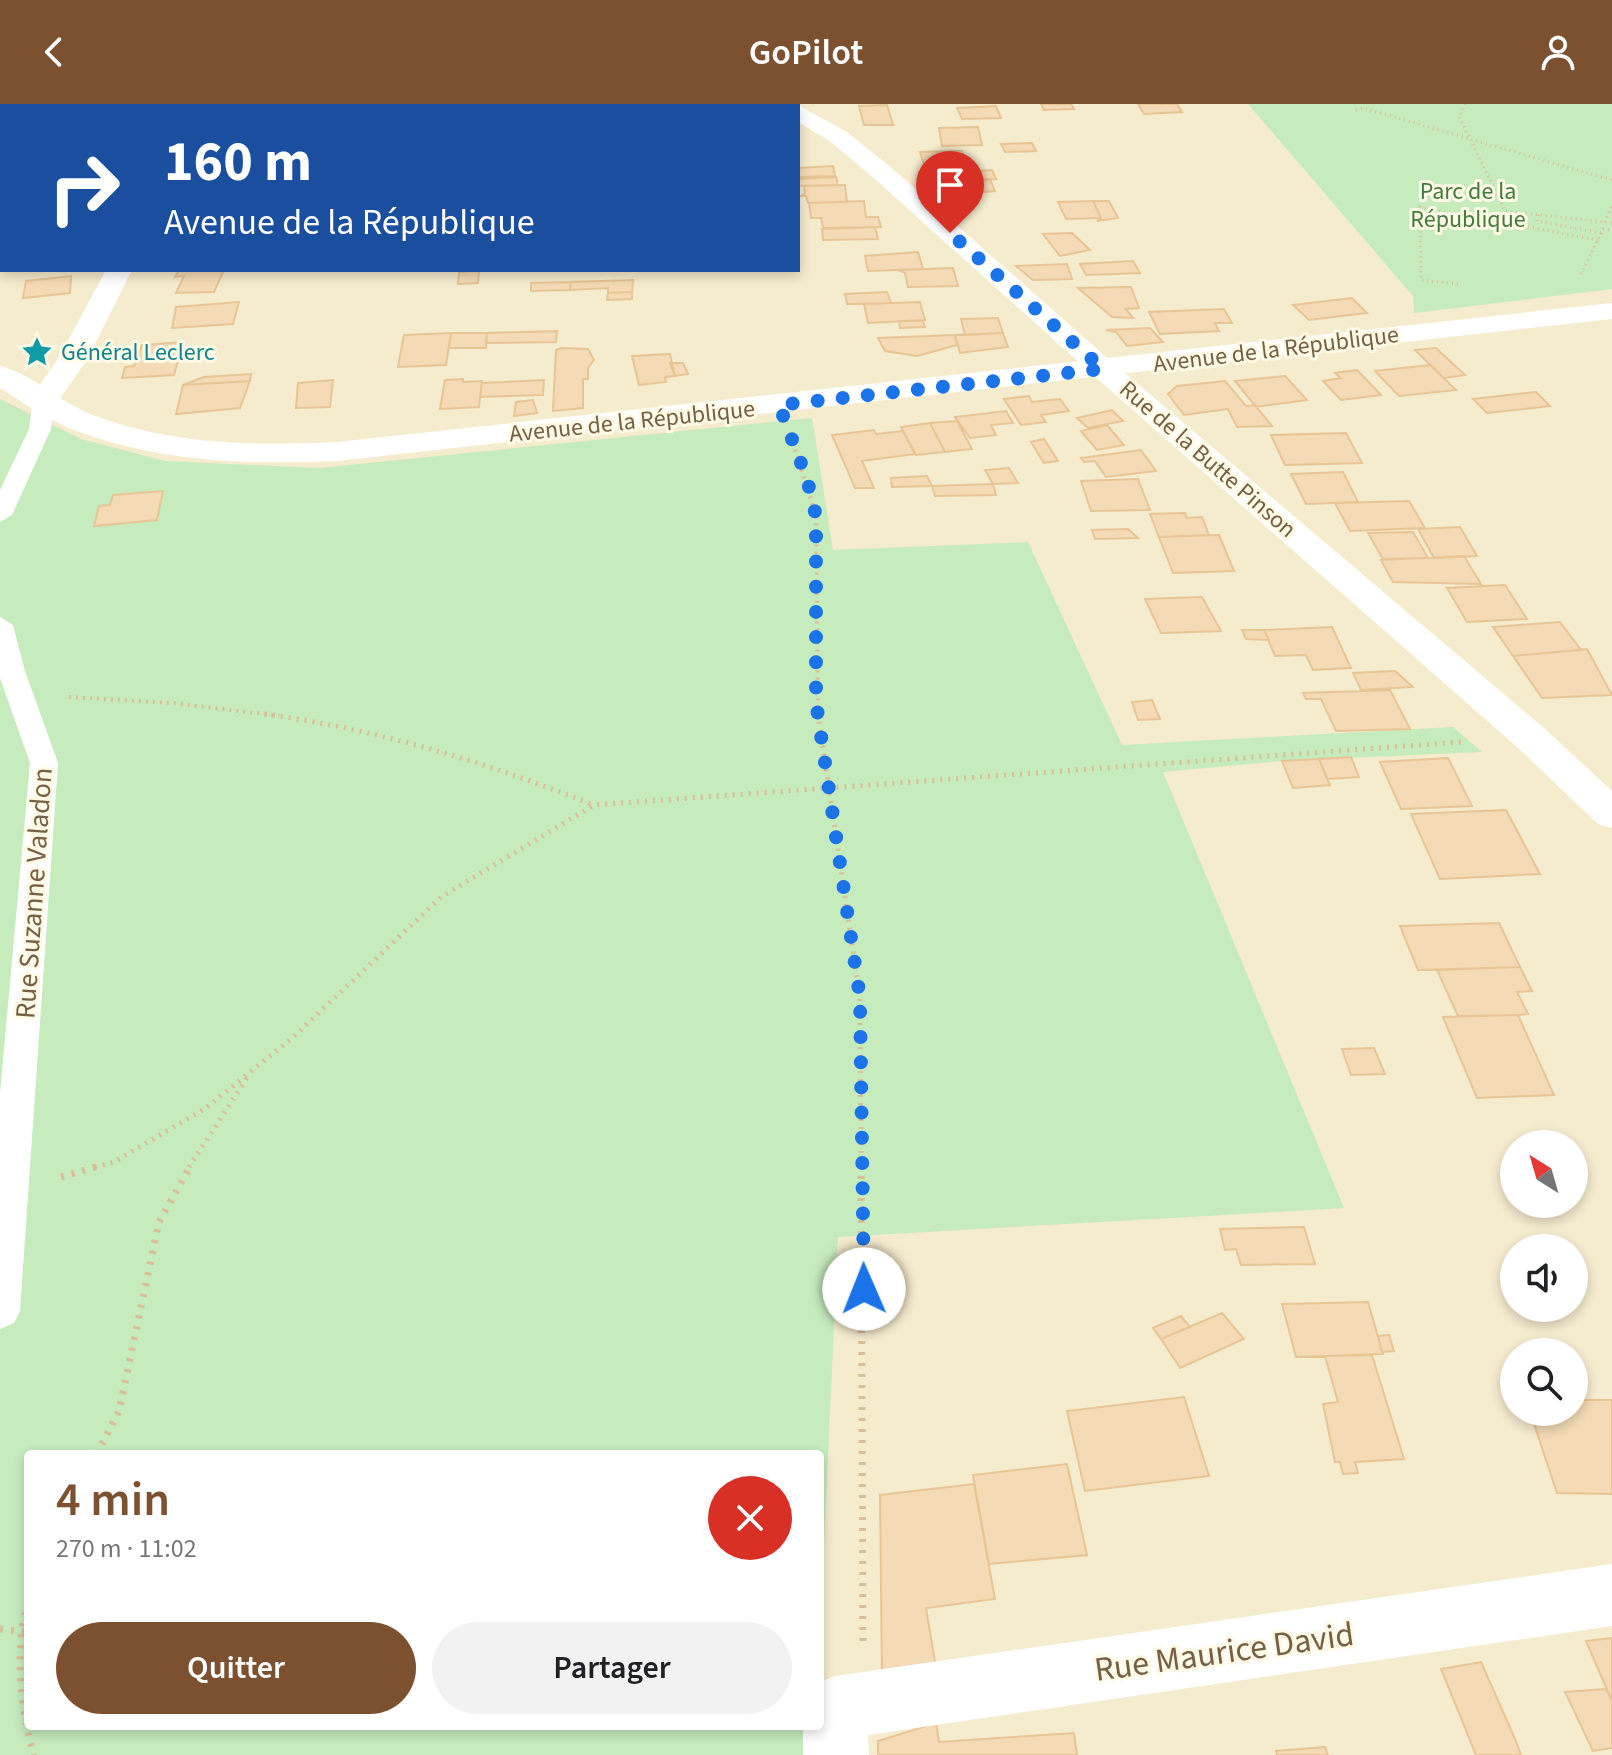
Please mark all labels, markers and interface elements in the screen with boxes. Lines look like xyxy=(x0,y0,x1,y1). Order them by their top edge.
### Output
text: GoPilot xyxy=(749,27,863,78)
icon: back xyxy=(32,30,76,74)
icon: person xyxy=(1536,30,1580,74)
text: 160 m xyxy=(164,123,312,202)
icon: right xyxy=(32,136,136,240)
pin xyxy=(916,151,984,233)
icon: arrive xyxy=(928,163,972,207)
park label: Parc de la République xyxy=(1410,174,1526,237)
text: Avenue de la République xyxy=(164,197,535,248)
street label: Avenue de la République xyxy=(1151,317,1401,382)
place icon: Général Leclerc xyxy=(20,335,54,369)
place label: Général Leclerc xyxy=(61,335,215,370)
street label: Rue de la Butte Pinson xyxy=(1111,373,1304,546)
street label: Avenue de la République xyxy=(507,391,757,452)
street label: Rue Suzanne Valadon xyxy=(5,766,63,1020)
north arrow xyxy=(1500,1130,1588,1218)
map controls xyxy=(1500,1130,1588,1426)
button: sound xyxy=(1500,1234,1588,1322)
position arrow xyxy=(822,1247,906,1331)
button: search xyxy=(1500,1338,1588,1426)
text: 4 min xyxy=(56,1466,170,1534)
button: close xyxy=(708,1476,792,1560)
text: 270 m · 11:02 xyxy=(56,1530,197,1567)
street label: Rue Maurice David xyxy=(1091,1610,1357,1695)
button: Quitter xyxy=(56,1622,416,1714)
button: Partager xyxy=(432,1622,792,1714)

